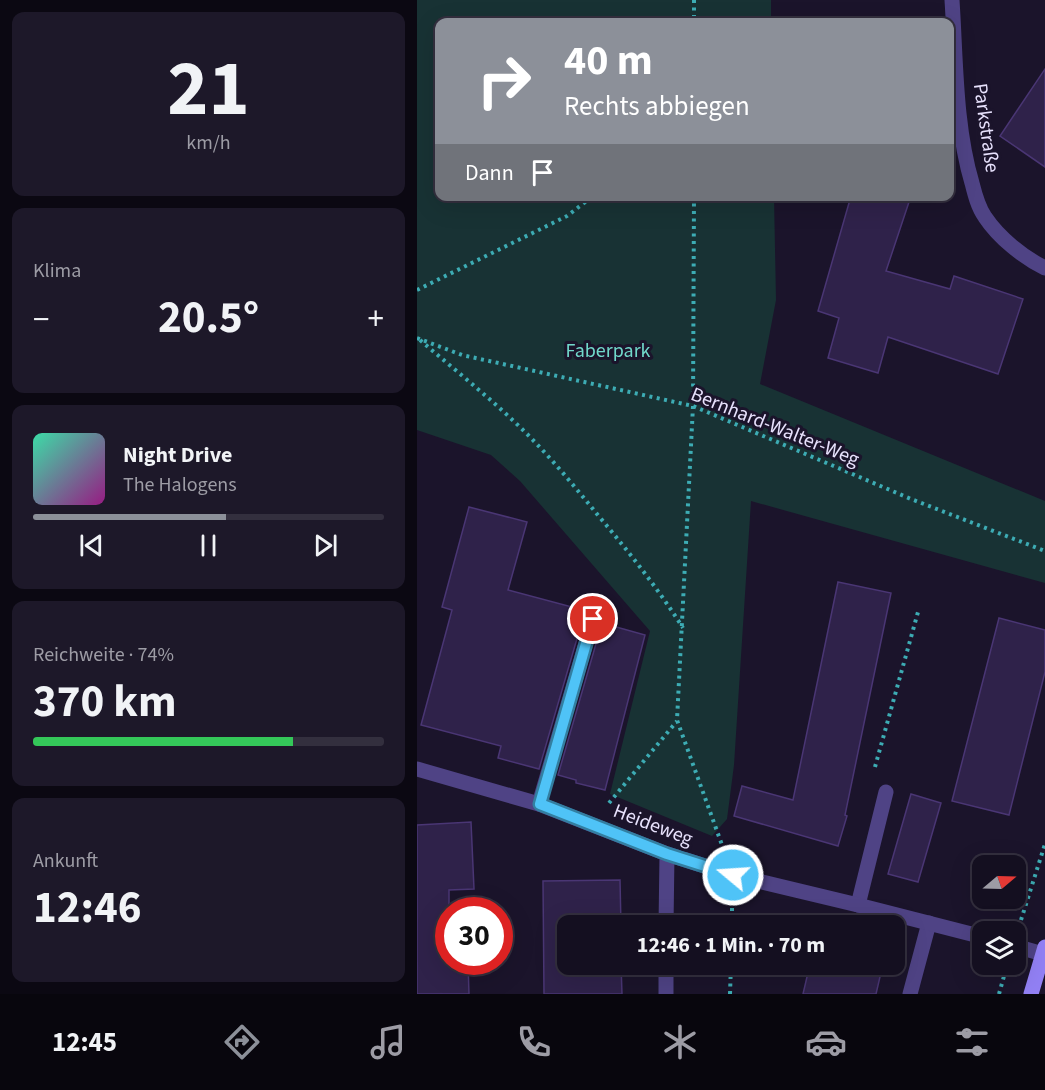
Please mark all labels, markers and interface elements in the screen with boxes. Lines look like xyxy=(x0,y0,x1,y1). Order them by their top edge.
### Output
text: 40 m xyxy=(564,31,653,91)
text: 21 xyxy=(167,34,250,145)
icon: right xyxy=(465,42,543,120)
street label: Parkstraße xyxy=(966,81,1006,175)
text: Rechts abbiegen xyxy=(564,87,750,126)
text: km/h xyxy=(186,129,231,157)
icon: arrive xyxy=(526,156,559,189)
text: Dann xyxy=(465,157,514,189)
text: Klima xyxy=(33,257,81,285)
text: 20.5° xyxy=(158,286,259,350)
text: − xyxy=(33,296,49,343)
text: + xyxy=(368,296,384,343)
park label: Faberpark xyxy=(566,337,651,365)
street label: Bernhard-Walter-Weg xyxy=(687,380,863,474)
text: Night Drive xyxy=(123,439,232,471)
text: The Halogens xyxy=(123,471,237,499)
icon: previous xyxy=(75,529,108,562)
icon: pause xyxy=(192,529,225,562)
icon: next xyxy=(309,529,342,562)
pin xyxy=(567,593,618,644)
icon: arrive xyxy=(576,602,609,635)
text: Reichweite · 74% xyxy=(33,641,174,669)
text: 370 km xyxy=(33,670,177,734)
street label: Heideweg xyxy=(609,797,697,853)
position arrow xyxy=(701,843,765,907)
text: Ankunft xyxy=(33,847,98,875)
north arrow xyxy=(972,855,1026,909)
map controls xyxy=(972,855,1026,975)
text: 12:46 xyxy=(33,876,142,940)
speed limit sign: 30 xyxy=(435,897,513,975)
button: layers xyxy=(972,921,1026,975)
text: 12:46 · 1 Min. · 70 m xyxy=(637,929,825,961)
icon: directions xyxy=(221,1021,263,1063)
icon: music xyxy=(367,1021,409,1063)
icon: phone xyxy=(513,1021,555,1063)
icon: climate xyxy=(659,1021,701,1063)
icon: car xyxy=(805,1021,847,1063)
icon: filters xyxy=(951,1021,993,1063)
text: 12:45 xyxy=(52,1023,117,1062)

